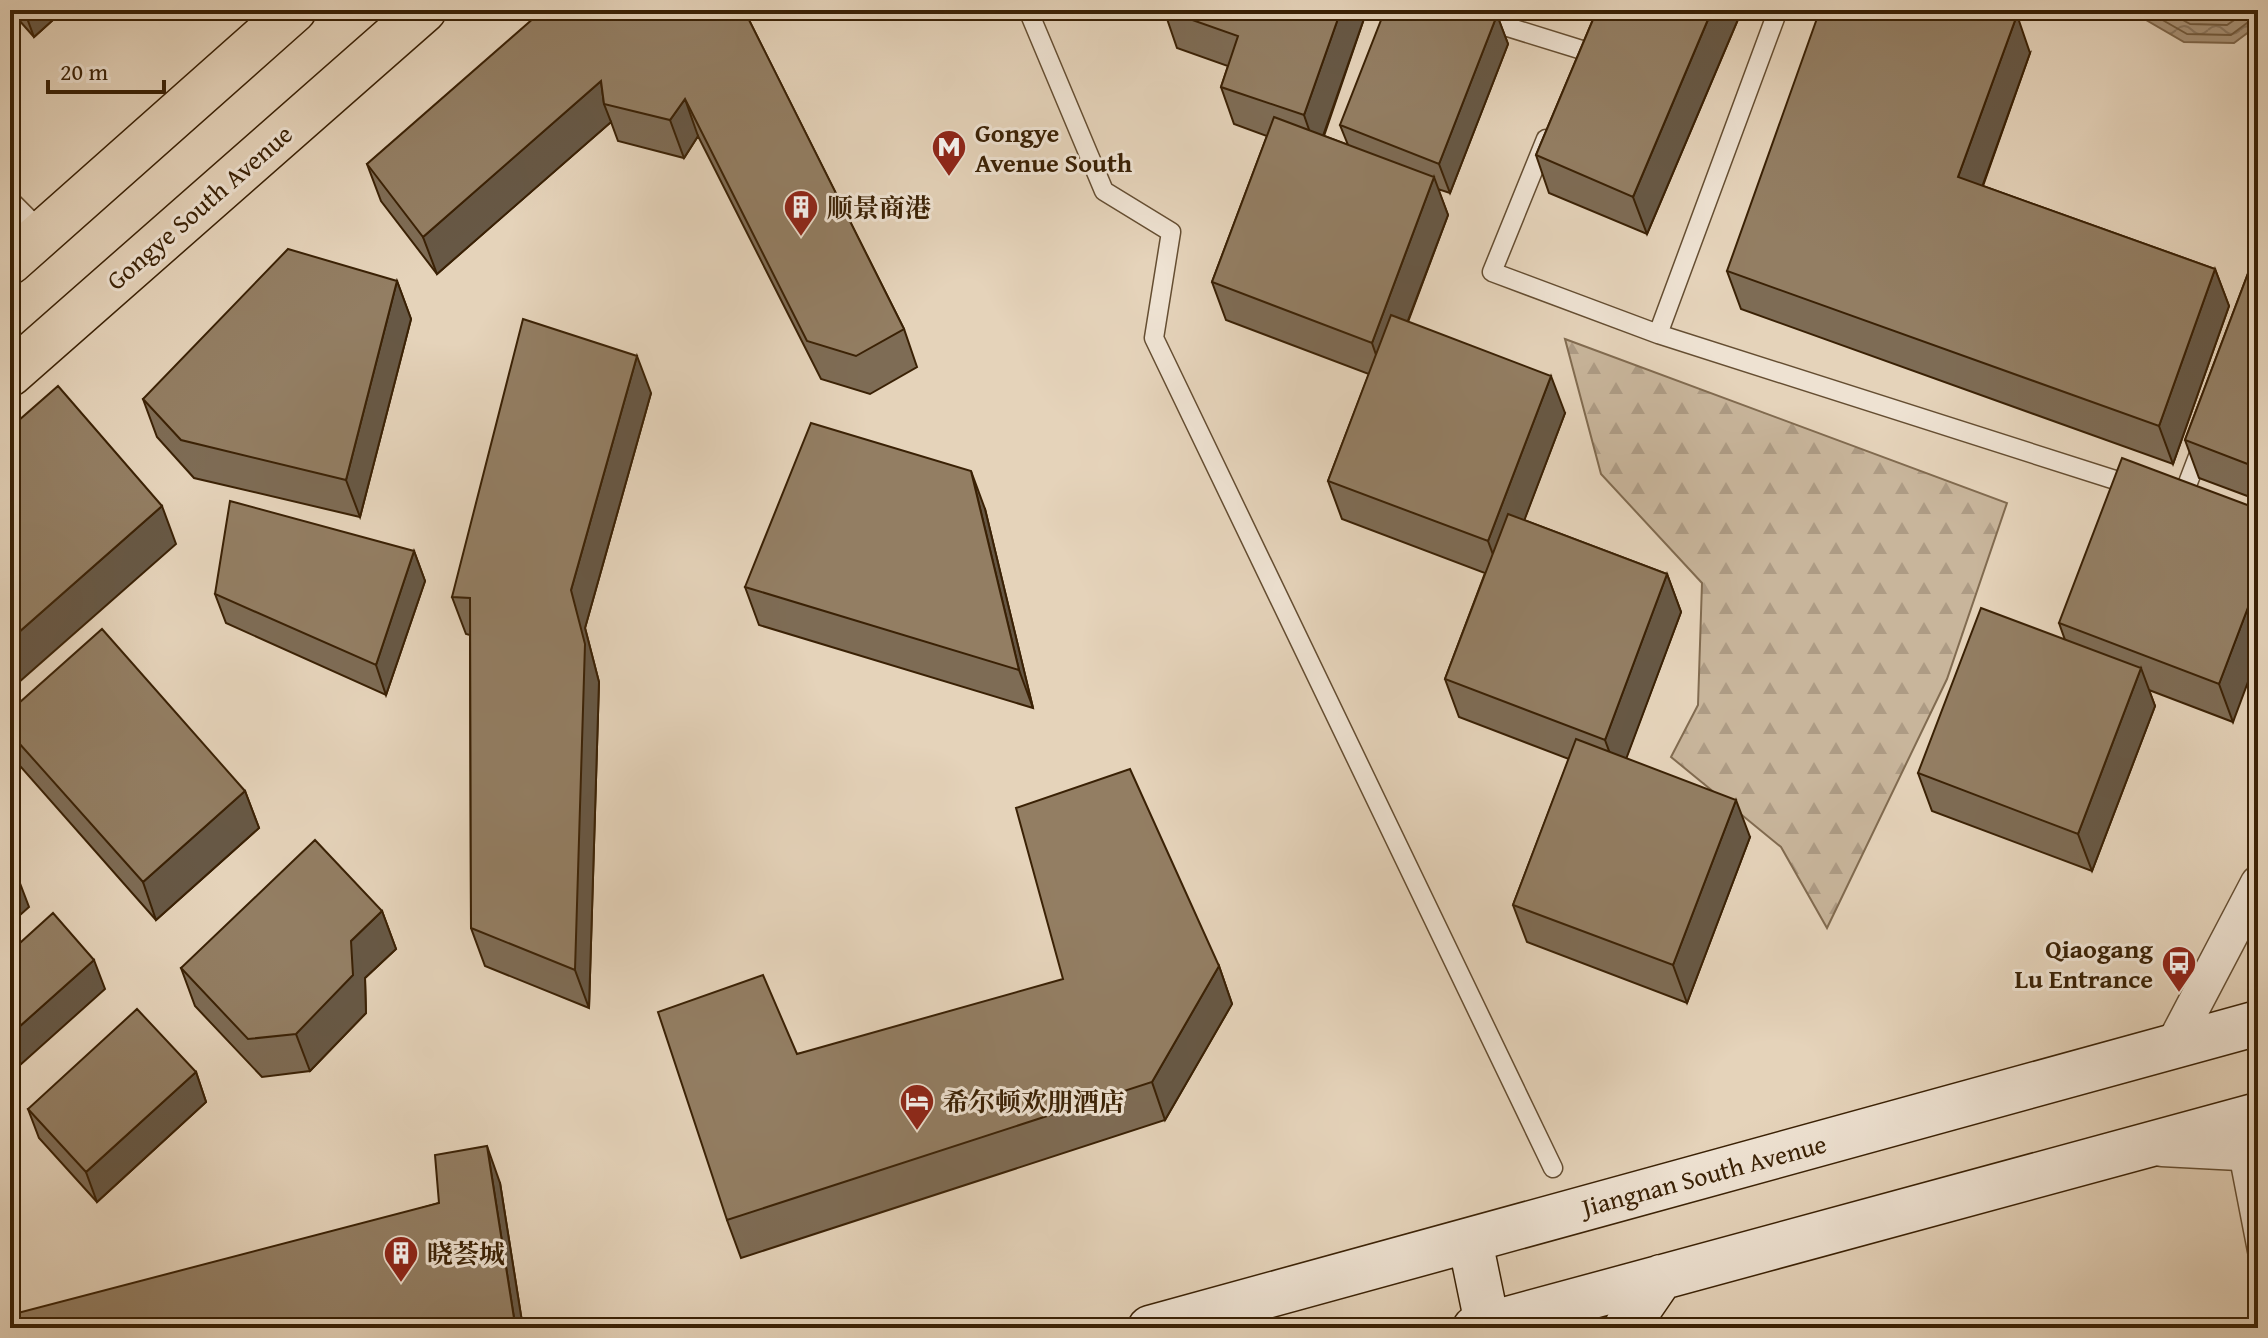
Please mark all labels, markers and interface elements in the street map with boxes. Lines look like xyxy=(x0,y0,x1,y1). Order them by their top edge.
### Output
scale bar xyxy=(48,44,164,94)
text: 20 m xyxy=(60,54,108,89)
place label: Gongye Avenue South xyxy=(975,113,1133,182)
street label: Gongye South Avenue xyxy=(97,115,301,299)
metro station icon: Gongye Avenue South xyxy=(930,128,968,178)
building icon: 顺景商港 xyxy=(782,188,820,238)
place label: 顺景商港 xyxy=(827,188,931,227)
place label: Qiaogang Lu Entrance xyxy=(2015,929,2153,998)
bus stop icon: Qiaogang Lu Entrance xyxy=(2160,944,2198,994)
hotel icon: 希尔顿欢朋酒店 xyxy=(898,1082,936,1132)
place label: 希尔顿欢朋酒店 xyxy=(943,1082,1125,1121)
street label: Jiangnan South Avenue xyxy=(1574,1124,1831,1227)
building icon: 晓荟城 xyxy=(382,1234,420,1284)
place label: 晓荟城 xyxy=(427,1234,505,1273)

